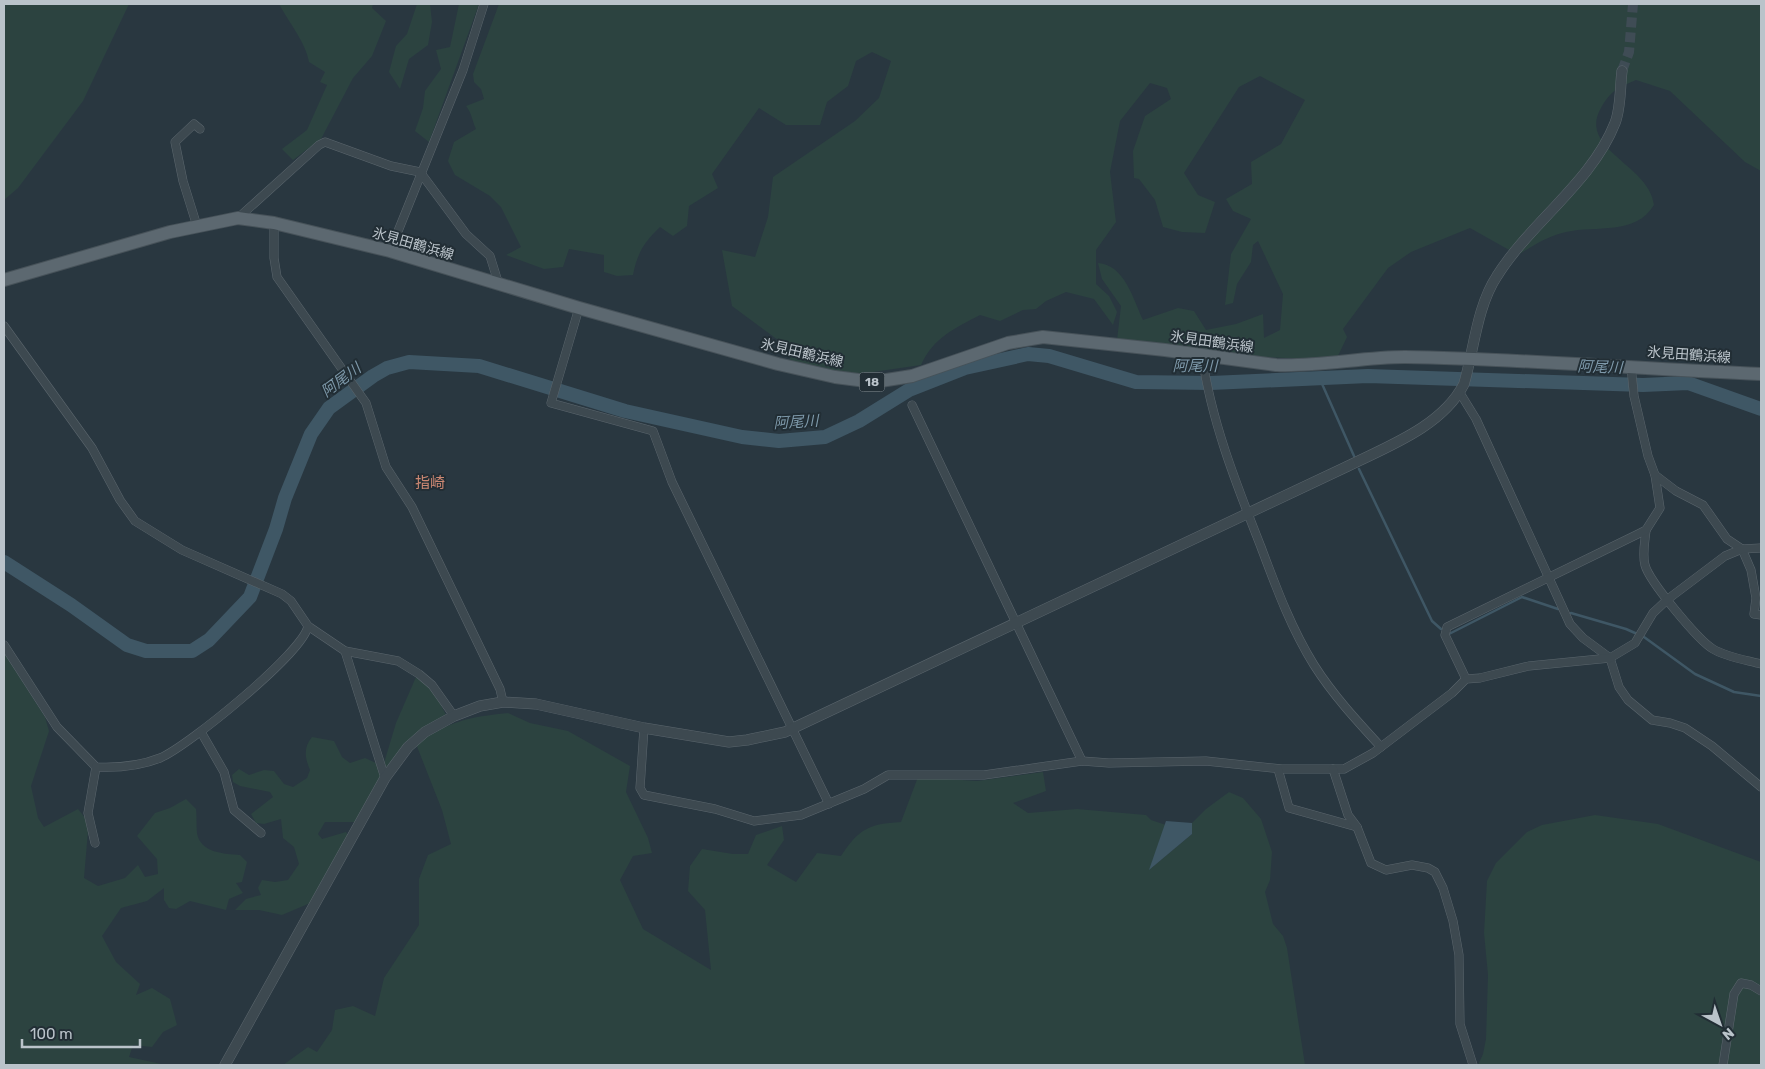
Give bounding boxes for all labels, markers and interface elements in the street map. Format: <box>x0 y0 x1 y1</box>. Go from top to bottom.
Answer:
street label: 氷見田鶴浜線 <box>370 224 456 264</box>
street label: 氷見田鶴浜線 <box>1169 328 1255 356</box>
street label: 氷見田鶴浜線 <box>759 335 845 371</box>
street label: 氷見田鶴浜線 <box>1647 344 1731 366</box>
water label: 阿尾川 <box>1172 357 1219 375</box>
water label: 阿尾川 <box>1577 357 1625 377</box>
water label: 阿尾川 <box>318 358 366 401</box>
road number: 18 <box>860 372 884 392</box>
water label: 阿尾川 <box>773 412 821 432</box>
district label: 指崎 <box>415 474 445 492</box>
north arrow <box>1695 999 1745 1049</box>
scale bar <box>22 1016 140 1048</box>
text: N <box>1719 1024 1737 1043</box>
text: 100 m <box>30 1025 72 1043</box>

